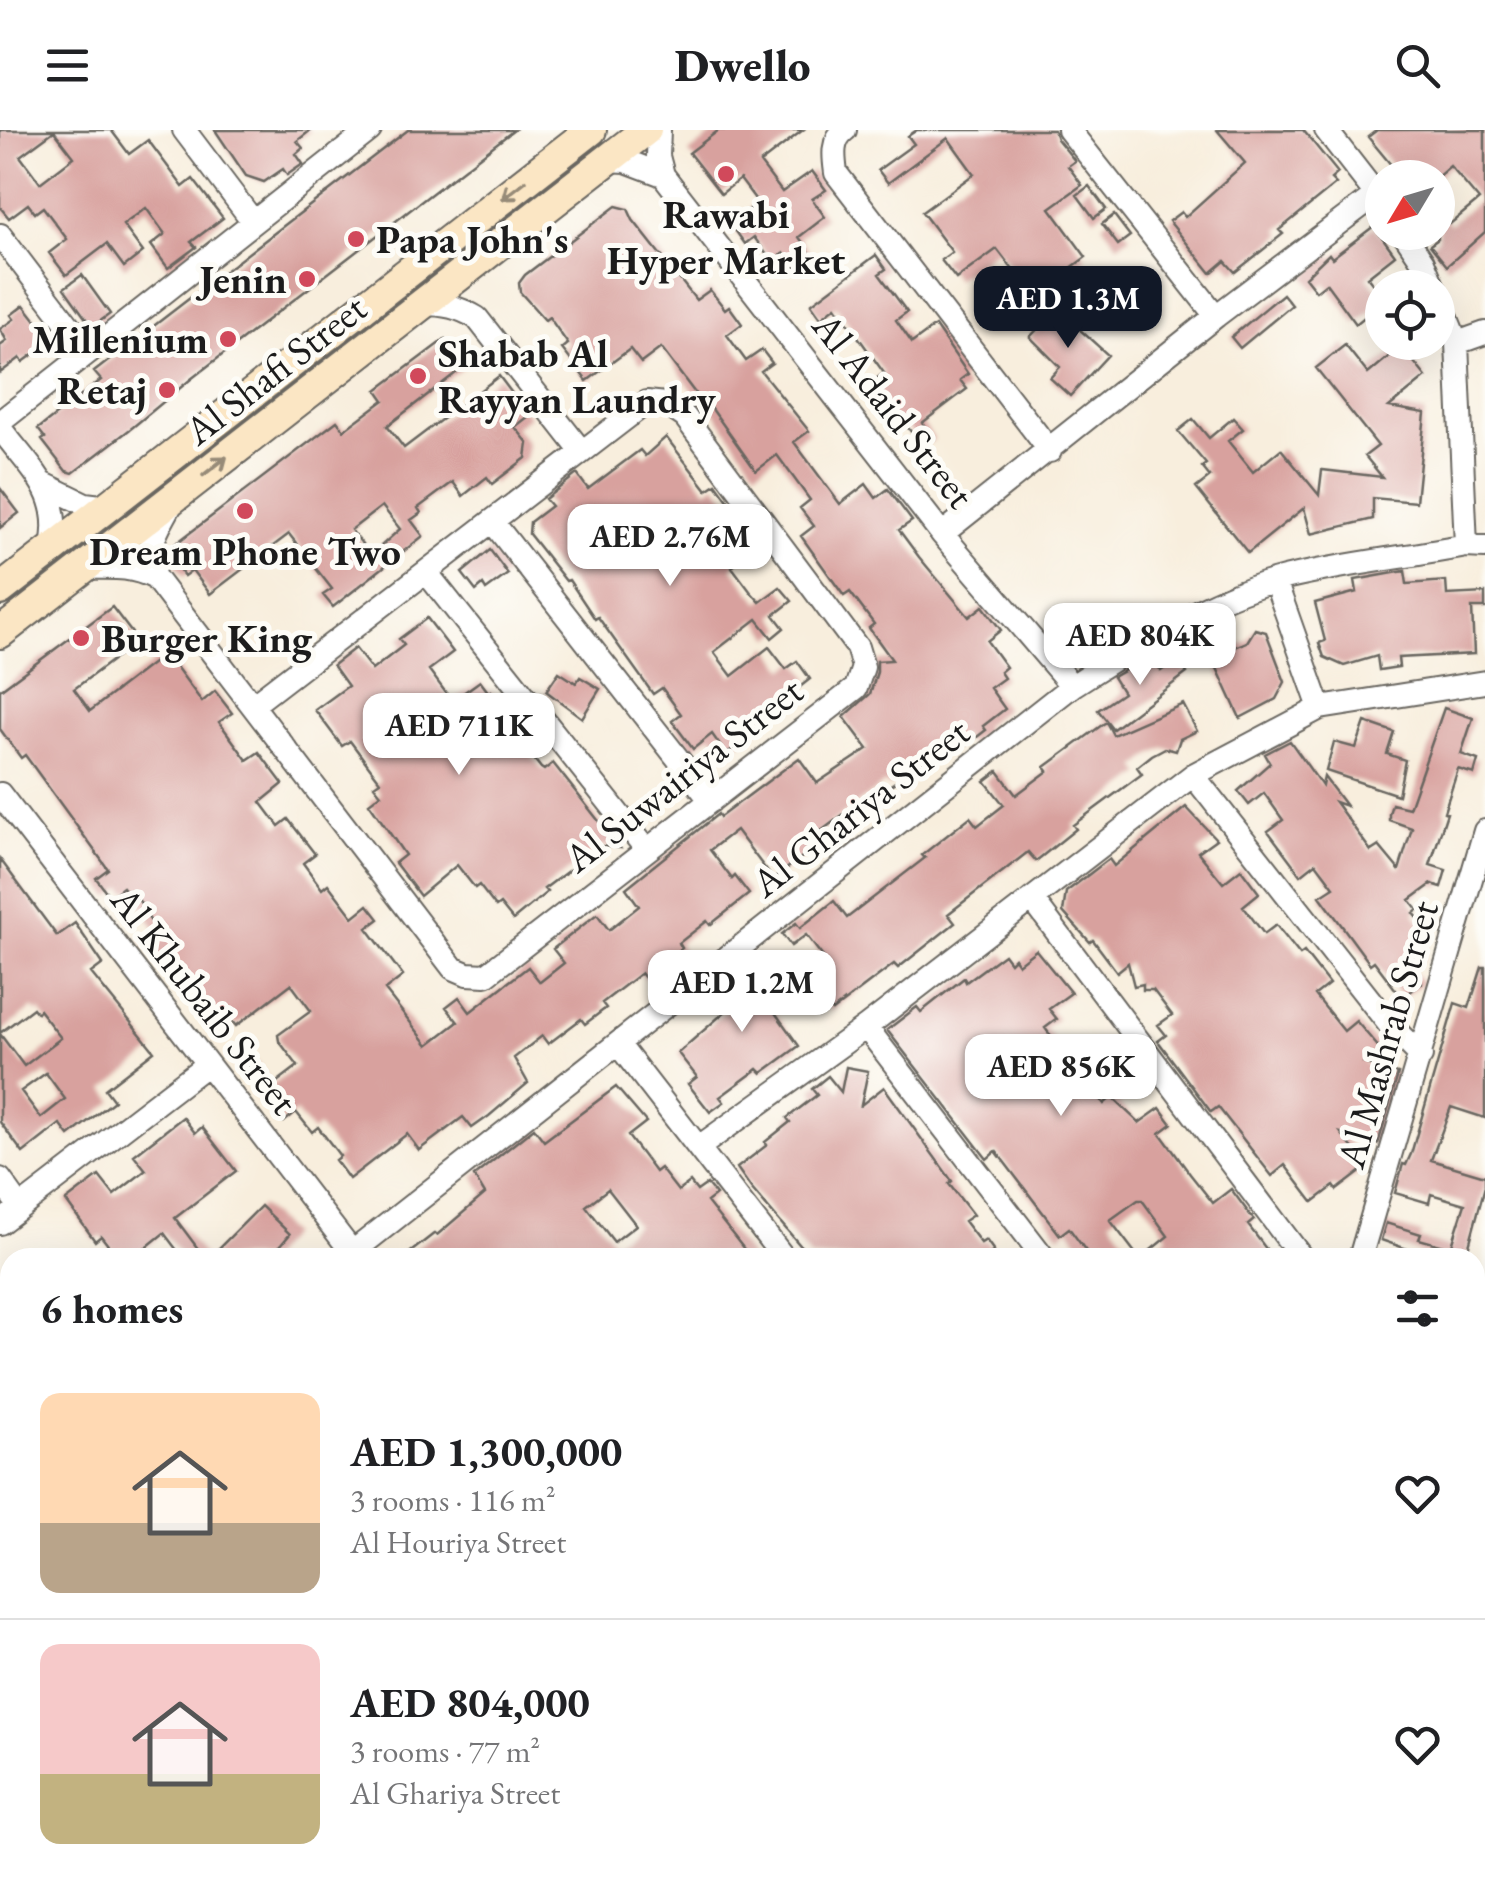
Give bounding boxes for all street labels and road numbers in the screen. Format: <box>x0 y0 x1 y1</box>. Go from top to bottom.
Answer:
street label: Al Shafi Street <box>173 281 377 457</box>
street label: Al Adaid Street <box>801 301 987 519</box>
street label: Al Suwairiya Street <box>552 664 813 884</box>
street label: Al Ghariya Street <box>740 705 980 909</box>
street label: Al Khubaib Street <box>99 874 311 1125</box>
street label: Al Mashrab Street <box>1324 894 1450 1175</box>

